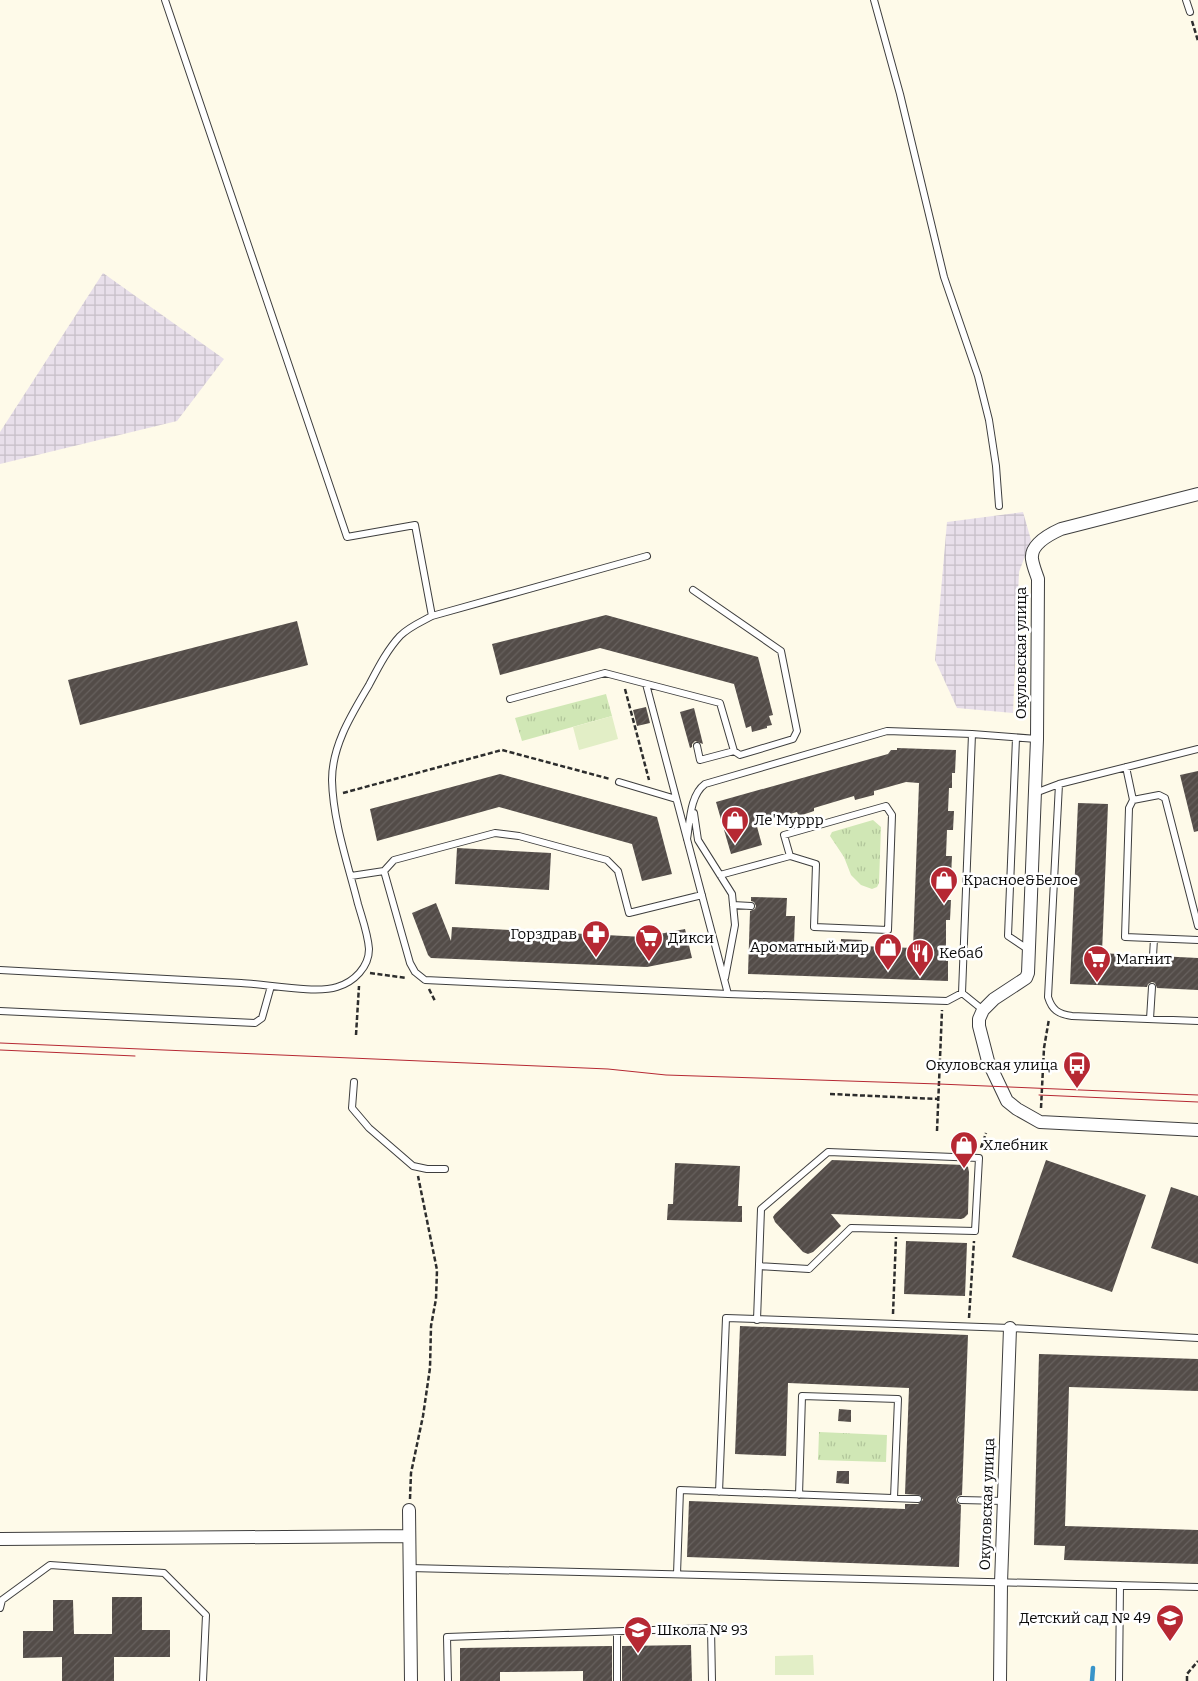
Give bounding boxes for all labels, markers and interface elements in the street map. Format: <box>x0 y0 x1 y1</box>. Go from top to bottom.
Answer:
street label: Окуловская улица <box>1012 587 1030 719</box>
shop icon: Ле'Муррр <box>720 805 750 844</box>
place label: Ле'Муррр <box>754 811 824 829</box>
shop icon: Красное&Белое <box>929 865 959 904</box>
place label: Красное&Белое <box>963 871 1078 889</box>
pharmacy icon: Горздрав <box>581 919 611 958</box>
supermarket icon: Дикси <box>634 923 664 962</box>
place label: Горздрав <box>510 925 577 943</box>
place label: Дикси <box>668 929 714 947</box>
shop icon: Ароматный мир <box>873 932 903 971</box>
place label: Ароматный мир <box>750 938 869 956</box>
restaurant icon: Кебаб <box>905 938 935 977</box>
place label: Кебаб <box>939 944 983 962</box>
supermarket icon: Магнит <box>1082 944 1112 983</box>
place label: Магнит <box>1116 950 1172 968</box>
bus stop icon: Окуловская улица <box>1062 1050 1092 1089</box>
place label: Окуловская улица <box>925 1056 1058 1074</box>
shop icon: Хлебник <box>949 1130 979 1169</box>
place label: Хлебник <box>983 1136 1048 1154</box>
street label: Окуловская улица <box>976 1437 998 1571</box>
school or university icon: Детский сад № 49 <box>1155 1603 1185 1642</box>
place label: Детский сад № 49 <box>1019 1609 1151 1627</box>
school or university icon: Школа № 93 <box>623 1615 653 1654</box>
place label: Школа № 93 <box>657 1621 748 1639</box>

